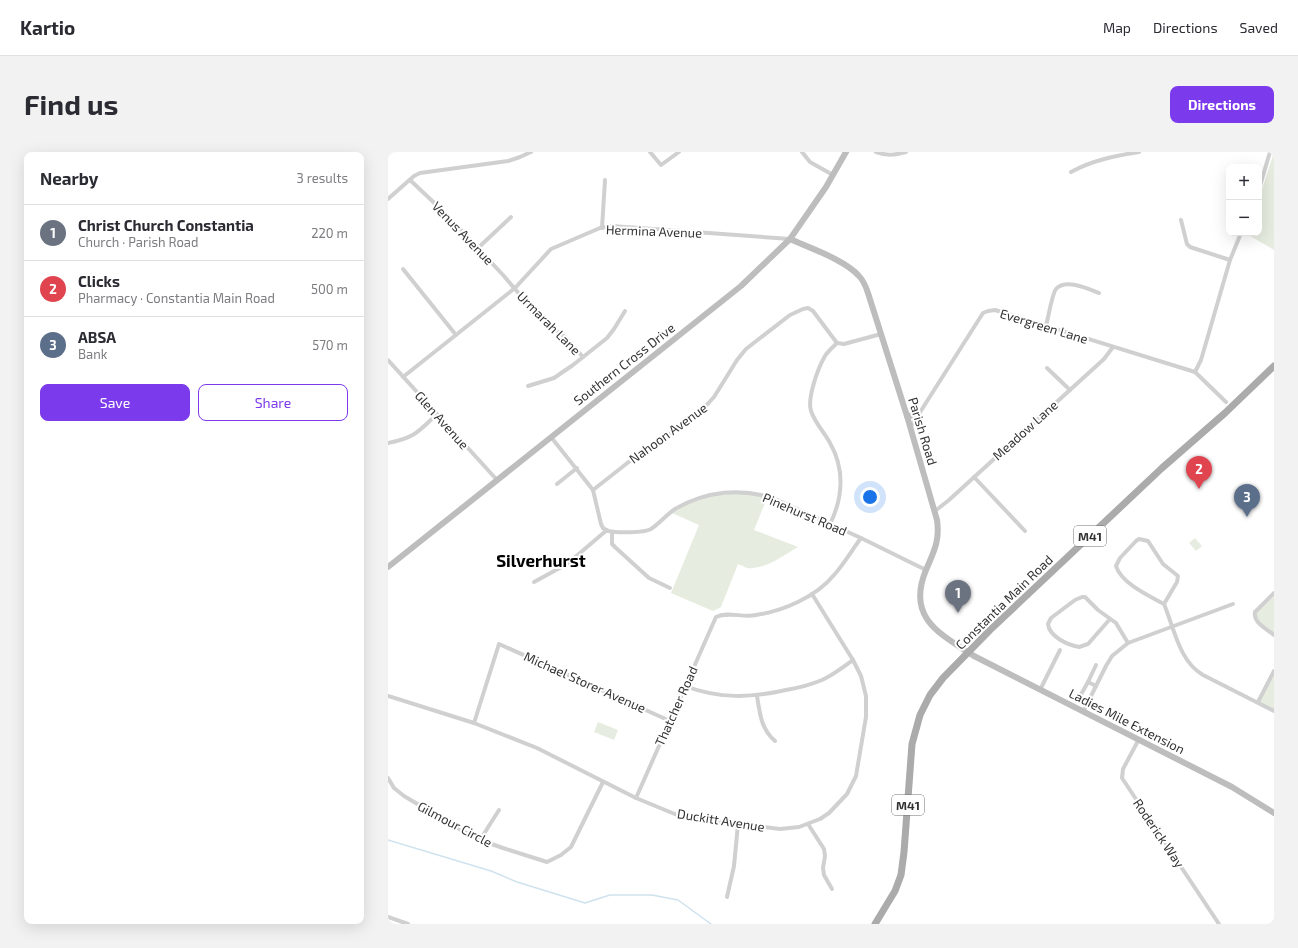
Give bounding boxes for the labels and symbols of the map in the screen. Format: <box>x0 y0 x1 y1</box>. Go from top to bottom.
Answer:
street label: Venus Avenue <box>429 198 497 268</box>
street label: Hermina Avenue <box>606 221 702 241</box>
street label: Urmarah Lane <box>514 288 584 358</box>
street label: Evergreen Lane <box>998 305 1090 347</box>
street label: Southern Cross Drive <box>570 319 678 408</box>
street label: Glen Avenue <box>412 388 472 452</box>
street label: Parish Road <box>905 395 941 467</box>
street label: Meadow Lane <box>989 397 1061 463</box>
street label: Nahoon Avenue <box>626 399 710 467</box>
pin: 2 <box>1186 456 1212 489</box>
pin: 3 <box>1234 484 1260 517</box>
your location <box>860 487 880 507</box>
street label: Pinehurst Road <box>760 489 850 539</box>
road number: M41 <box>1074 526 1106 546</box>
district label: Silverhurst <box>496 550 586 570</box>
street label: Constantia Main Road <box>952 551 1056 653</box>
pin: 1 <box>945 580 971 613</box>
street label: Michael Storer Avenue <box>522 648 648 716</box>
street label: Thatcher Road <box>651 664 701 748</box>
street label: Ladies Mile Extension <box>1066 685 1188 757</box>
road number: M41 <box>892 795 924 815</box>
street label: Roderick Way <box>1130 795 1188 871</box>
street label: Gilmour Circle <box>415 798 495 850</box>
street label: Duckitt Avenue <box>676 805 766 835</box>

